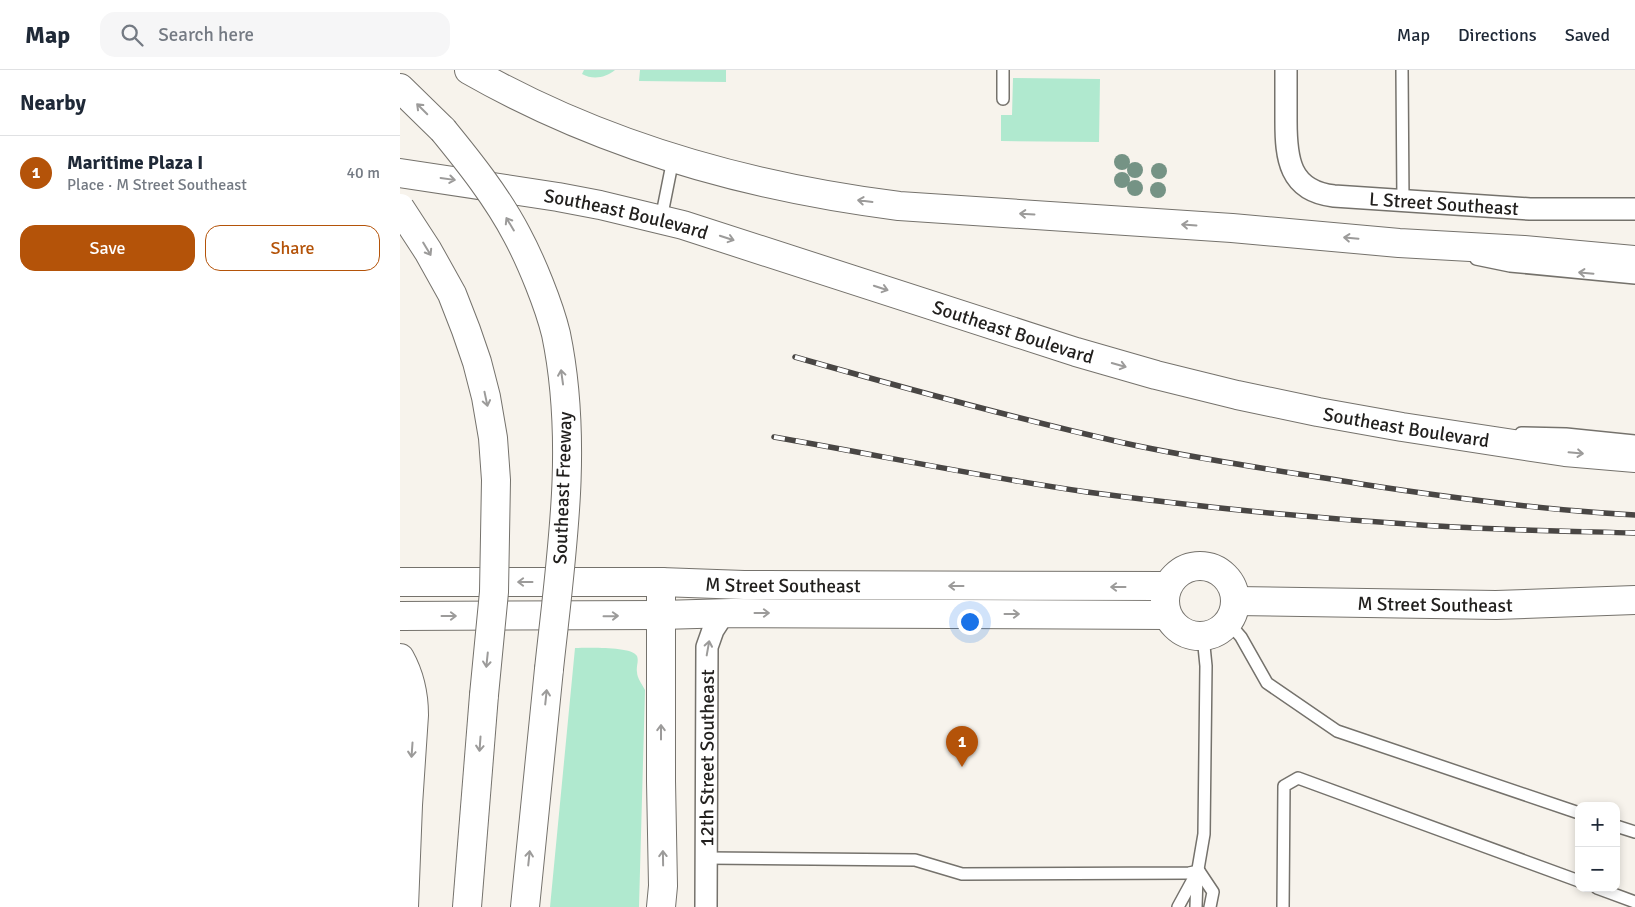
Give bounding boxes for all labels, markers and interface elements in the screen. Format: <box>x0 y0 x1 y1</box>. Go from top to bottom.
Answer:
search box <box>100 12 450 57</box>
text: Map <box>25 20 70 50</box>
icon: search <box>118 21 146 49</box>
text: Search here <box>158 23 254 47</box>
text: Map <box>1397 24 1430 46</box>
text: Directions <box>1458 24 1537 46</box>
text: Saved <box>1565 24 1610 46</box>
text: Nearby <box>20 90 86 116</box>
one-way arrow <box>416 102 428 115</box>
text: Maritime Plaza I <box>67 151 203 175</box>
text: 1 <box>32 163 40 183</box>
text: 40 m <box>346 163 380 183</box>
text: Place · M Street Southeast <box>67 175 247 195</box>
one-way arrow <box>440 175 456 185</box>
street label: Southeast Boulevard <box>542 184 711 245</box>
street label: L Street Southeast <box>1368 187 1520 221</box>
one-way arrow <box>857 196 873 206</box>
one-way arrow <box>1019 210 1035 219</box>
one-way arrow <box>505 217 515 231</box>
one-way arrow <box>1181 221 1197 230</box>
button: Save <box>20 225 195 271</box>
button: Share <box>205 225 380 271</box>
one-way arrow <box>718 234 734 243</box>
one-way arrow <box>1343 234 1359 243</box>
one-way arrow <box>422 241 432 256</box>
one-way arrow <box>1579 268 1595 278</box>
one-way arrow <box>873 284 889 294</box>
street label: Southeast Boulevard <box>929 295 1096 369</box>
one-way arrow <box>1111 360 1127 370</box>
one-way arrow <box>557 369 567 385</box>
one-way arrow <box>482 391 492 407</box>
street label: Southeast Boulevard <box>1321 402 1491 453</box>
street label: Southeast Freeway <box>548 411 578 565</box>
one-way arrow <box>1568 448 1584 458</box>
street label: M Street Southeast <box>705 573 861 598</box>
one-way arrow <box>517 577 533 587</box>
one-way arrow <box>948 581 964 591</box>
one-way arrow <box>1111 582 1127 592</box>
street label: M Street Southeast <box>1357 592 1513 618</box>
one-way arrow <box>754 608 770 618</box>
your location <box>957 609 983 635</box>
one-way arrow <box>1004 609 1020 619</box>
one-way arrow <box>440 611 456 621</box>
one-way arrow <box>603 611 619 620</box>
one-way arrow <box>704 640 714 656</box>
one-way arrow <box>483 651 492 667</box>
street label: 12th Street Southeast <box>695 669 720 847</box>
one-way arrow <box>541 689 551 705</box>
one-way arrow <box>656 724 666 740</box>
pin: 1 <box>946 726 978 767</box>
one-way arrow <box>475 736 485 752</box>
one-way arrow <box>407 742 417 758</box>
map controls <box>1575 802 1620 892</box>
button: + <box>1575 802 1620 847</box>
button: − <box>1575 847 1620 892</box>
one-way arrow <box>525 851 534 867</box>
one-way arrow <box>658 851 667 867</box>

